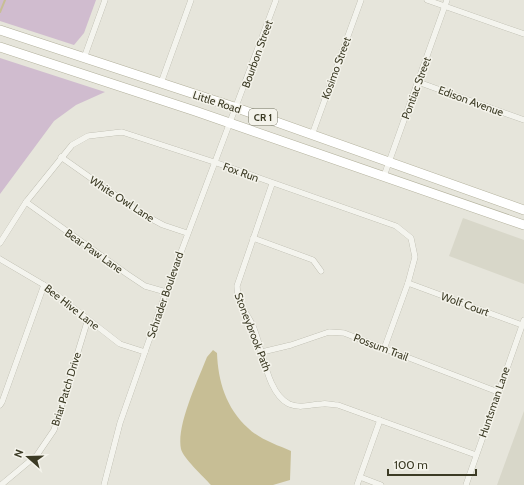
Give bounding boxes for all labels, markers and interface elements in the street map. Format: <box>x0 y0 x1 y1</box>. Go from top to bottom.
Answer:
street label: Bourbon Street <box>238 18 276 90</box>
street label: Kosimo Street <box>318 35 354 101</box>
street label: Pontiac Street <box>398 55 434 121</box>
street label: Edison Avenue <box>436 83 506 119</box>
street label: Little Road <box>191 88 243 116</box>
road number: CR 1 <box>249 109 277 125</box>
street label: Fox Run <box>221 159 261 185</box>
street label: White Owl Lane <box>87 173 157 225</box>
street label: Bear Paw Lane <box>62 226 126 276</box>
street label: Schrader Boulevard <box>144 250 186 340</box>
street label: Bee Hive Lane <box>42 281 103 333</box>
street label: Wolf Court <box>439 289 491 319</box>
street label: Stoneybrook Path <box>232 291 274 373</box>
street label: Possum Trail <box>352 330 411 364</box>
street label: Briar Patch Drive <box>48 350 84 428</box>
street label: Huntsman Lane <box>475 364 513 439</box>
north arrow <box>8 437 48 477</box>
text: N <box>11 448 27 460</box>
scale bar <box>388 451 476 477</box>
text: 100 m <box>394 457 428 472</box>

